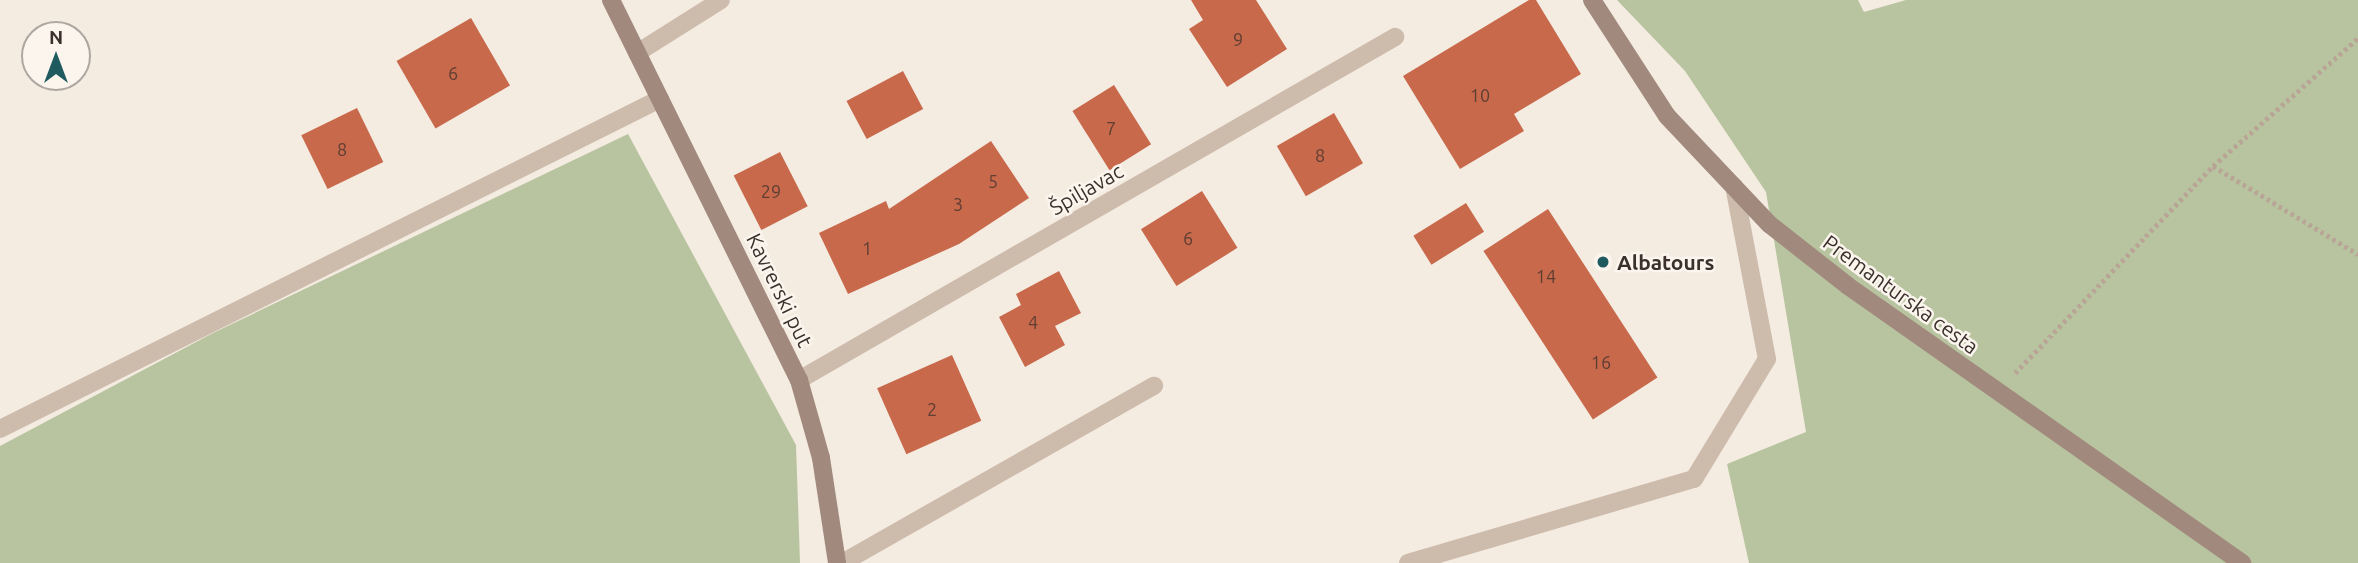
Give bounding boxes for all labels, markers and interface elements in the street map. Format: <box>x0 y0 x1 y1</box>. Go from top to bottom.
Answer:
north arrow <box>21 21 91 91</box>
text: N <box>49 26 63 48</box>
house number: 9 <box>1233 28 1243 50</box>
house number: 6 <box>448 62 458 84</box>
house number: 10 <box>1470 84 1490 106</box>
house number: 7 <box>1106 117 1116 139</box>
house number: 8 <box>337 138 347 160</box>
house number: 8 <box>1315 144 1325 166</box>
street label: Špiljavac <box>1045 158 1127 220</box>
house number: 5 <box>988 170 998 192</box>
house number: 29 <box>761 180 781 202</box>
house number: 3 <box>953 193 963 215</box>
house number: 6 <box>1183 227 1193 249</box>
street label: Kavrerski put <box>742 229 818 351</box>
street label: Premanturska cesta <box>1818 229 1984 359</box>
house number: 1 <box>862 237 872 259</box>
place label: Albatours <box>1617 249 1714 275</box>
marker: Albatours <box>1595 254 1611 270</box>
house number: 14 <box>1536 265 1556 287</box>
house number: 4 <box>1028 311 1038 333</box>
house number: 16 <box>1591 351 1611 373</box>
house number: 2 <box>927 398 937 420</box>

